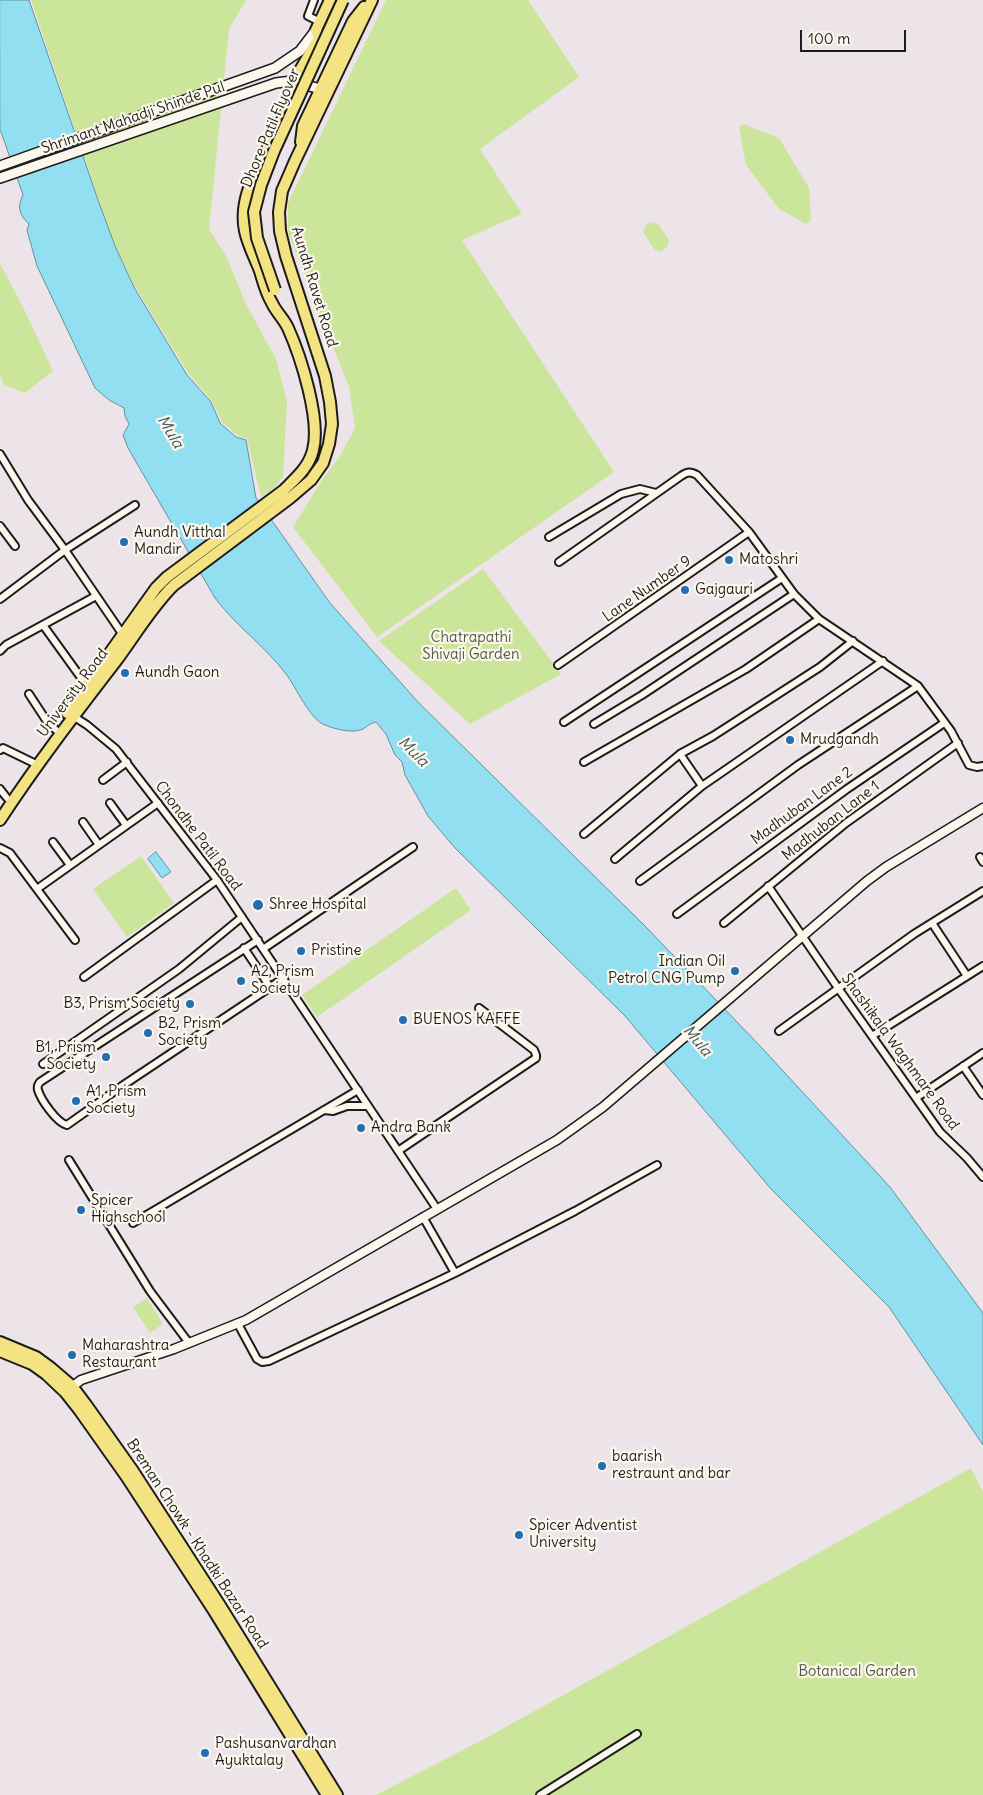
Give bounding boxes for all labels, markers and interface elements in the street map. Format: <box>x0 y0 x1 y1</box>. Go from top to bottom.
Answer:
scale bar <box>803 20 909 52</box>
text: 100 m <box>808 29 850 48</box>
street label: Dhore Patil Flyover <box>238 66 304 190</box>
street label: Shrimant Mahadji Shinde Pul <box>39 78 227 158</box>
street label: Aundh Ravet Road <box>287 224 341 350</box>
water label: Mula <box>153 412 187 452</box>
place label: Aundh Vitthal Mandir <box>134 524 226 559</box>
marker: Aundh Vitthal Mandir <box>118 536 130 548</box>
place label: Matoshri <box>739 551 798 569</box>
street label: Lane Number 9 <box>599 552 695 626</box>
marker: Matoshri <box>723 554 735 566</box>
place label: Gajgauri <box>695 581 753 599</box>
marker: Gajgauri <box>679 584 691 596</box>
park label: Chatrapathi Shivaji Garden <box>422 629 520 664</box>
street label: University Road <box>34 645 112 741</box>
place label: Aundh Gaon <box>135 664 220 682</box>
marker: Aundh Gaon <box>119 667 131 679</box>
place label: Mrudgandh <box>800 731 879 749</box>
water label: Mula <box>394 733 432 771</box>
marker: Mrudgandh <box>784 734 796 746</box>
street label: Madhuban Lane 2 <box>748 763 856 849</box>
street label: Madhuban Lane 1 <box>779 777 883 865</box>
street label: Chondhe Patil Road <box>151 778 245 894</box>
place label: Shree Hospital <box>269 896 366 914</box>
marker: Shree Hospital <box>251 898 265 912</box>
place label: Pristine <box>311 942 362 960</box>
marker: Pristine <box>295 945 307 957</box>
place label: Indian Oil Petrol CNG Pump <box>608 953 725 988</box>
place label: A2, Prism Society <box>251 963 314 998</box>
marker: Indian Oil Petrol CNG Pump <box>729 965 741 977</box>
street label: Shashikala Waghmare Road <box>837 970 963 1134</box>
marker: A2, Prism Society <box>235 975 247 987</box>
place label: B3, Prism Society <box>63 995 180 1013</box>
marker: B3, Prism Society <box>184 998 196 1010</box>
place label: BUENOS KAFFE <box>413 1011 520 1029</box>
marker: BUENOS KAFFE <box>397 1014 409 1026</box>
place label: B2, Prism Society <box>158 1015 221 1050</box>
water label: Mula <box>678 1021 716 1061</box>
marker: B2, Prism Society <box>142 1027 154 1039</box>
place label: B1, Prism Society <box>35 1039 96 1074</box>
marker: B1, Prism Society <box>100 1051 112 1063</box>
place label: A1, Prism Society <box>86 1083 147 1118</box>
marker: A1, Prism Society <box>70 1095 82 1107</box>
place label: Andra Bank <box>371 1119 451 1137</box>
marker: Andra Bank <box>355 1122 367 1134</box>
place label: Spicer Highschool <box>91 1192 165 1227</box>
marker: Spicer Highschool <box>75 1204 87 1216</box>
place label: Maharashtra Restaurant <box>82 1337 169 1372</box>
marker: Maharashtra Restaurant <box>66 1349 78 1361</box>
street label: Breman Chowk - Khadki Bazar Road <box>122 1436 272 1652</box>
place label: baarish restraunt and bar <box>612 1448 731 1483</box>
marker: baarish restraunt and bar <box>596 1460 608 1472</box>
place label: Spicer Adventist University <box>529 1517 637 1552</box>
marker: Spicer Adventist University <box>513 1529 525 1541</box>
park label: Botanical Garden <box>798 1663 916 1681</box>
place label: Pashusanvardhan Ayuktalay <box>215 1735 337 1770</box>
marker: Pashusanvardhan Ayuktalay <box>199 1747 211 1759</box>

